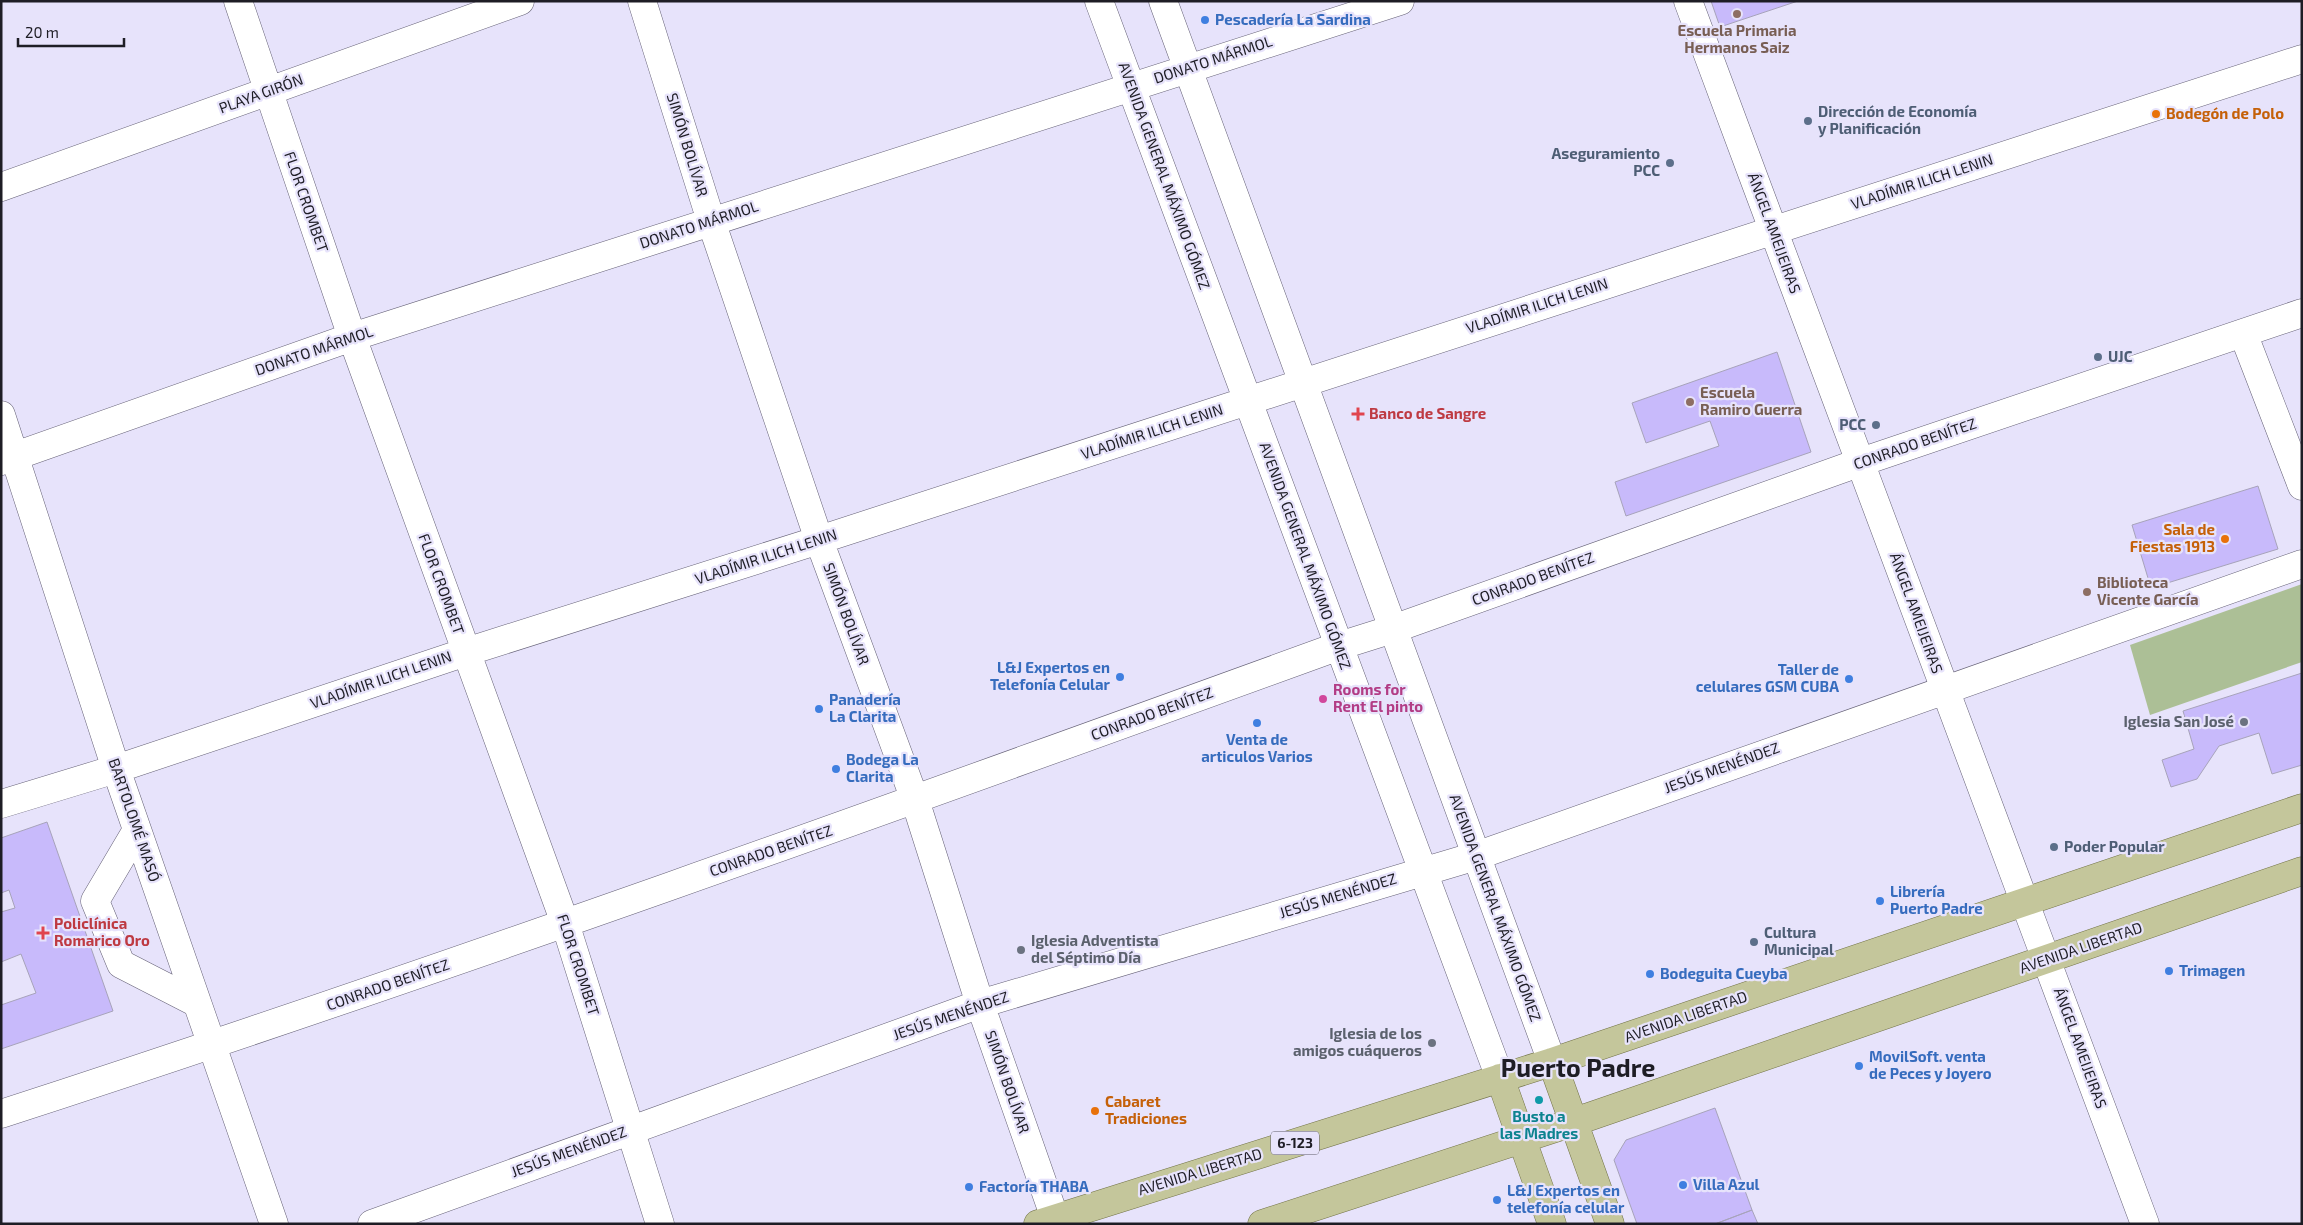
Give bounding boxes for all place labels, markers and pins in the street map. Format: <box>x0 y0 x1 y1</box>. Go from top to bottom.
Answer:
marker: Escuela Primaria Hermanos Saiz <box>1731 8 1743 20</box>
place label: Pescadería La Sardina <box>1215 10 1371 28</box>
marker: Pescadería La Sardina <box>1199 14 1211 26</box>
place label: Escuela Primaria Hermanos Saiz <box>1677 21 1797 56</box>
place label: Dirección de Economía y Planificación <box>1818 102 1977 138</box>
place label: Bodegón de Polo <box>2166 104 2284 122</box>
marker: Bodegón de Polo <box>2150 108 2162 120</box>
marker: Dirección de Economía y Planificación <box>1802 115 1814 127</box>
place label: Aseguramiento PCC <box>1551 144 1660 179</box>
marker: Aseguramiento PCC <box>1664 157 1676 169</box>
place label: UJC <box>2108 347 2133 365</box>
marker: UJC <box>2092 351 2104 363</box>
place label: Escuela Ramiro Guerra <box>1700 383 1802 418</box>
marker: Escuela Ramiro Guerra <box>1684 396 1696 408</box>
place label: Banco de Sangre <box>1369 404 1486 422</box>
marker: Banco de Sangre <box>1351 407 1365 421</box>
place label: PCC <box>1839 415 1866 433</box>
marker: PCC <box>1870 419 1882 431</box>
place label: Sala de Fiestas 1913 <box>2130 520 2215 555</box>
marker: Sala de Fiestas 1913 <box>2219 533 2231 545</box>
place label: Biblioteca Vicente García <box>2097 573 2199 608</box>
marker: Biblioteca Vicente García <box>2081 586 2093 598</box>
place label: L&J Expertos en Telefonía Celular <box>990 658 1111 693</box>
place label: Taller de celulares GSM CUBA <box>1696 660 1839 695</box>
marker: L&J Expertos en Telefonía Celular <box>1114 671 1126 683</box>
marker: Taller de celulares GSM CUBA <box>1843 673 1855 685</box>
place label: Rooms for Rent El pinto <box>1333 680 1423 715</box>
place label: Panadería La Clarita <box>829 690 901 725</box>
marker: Rooms for Rent El pinto <box>1317 693 1329 705</box>
marker: Panadería La Clarita <box>813 703 825 715</box>
place label: Iglesia San José <box>2123 712 2234 730</box>
marker: Iglesia San José <box>2238 716 2250 728</box>
marker: Venta de articulos Varios <box>1251 717 1263 729</box>
place label: Venta de articulos Varios <box>1201 730 1313 765</box>
place label: Bodega La Clarita <box>846 750 919 785</box>
marker: Bodega La Clarita <box>830 763 842 775</box>
place label: Poder Popular <box>2064 837 2165 855</box>
marker: Poder Popular <box>2048 841 2060 853</box>
place label: Librería Puerto Padre <box>1890 882 1983 917</box>
marker: Librería Puerto Padre <box>1874 895 1886 907</box>
place label: Policlínica Romarico Oro <box>54 914 150 949</box>
place label: Cultura Municipal <box>1764 923 1834 958</box>
marker: Policlínica Romarico Oro <box>36 926 50 940</box>
place label: Iglesia Adventista del Séptimo Día <box>1031 931 1159 966</box>
marker: Cultura Municipal <box>1748 936 1760 948</box>
marker: Iglesia Adventista del Séptimo Día <box>1015 944 1027 956</box>
place label: Trimagen <box>2179 961 2245 979</box>
place label: Bodeguita Cueyba <box>1660 964 1788 983</box>
marker: Trimagen <box>2163 965 2175 977</box>
marker: Bodeguita Cueyba <box>1644 968 1656 980</box>
place label: Iglesia de los amigos cuáqueros <box>1293 1024 1422 1059</box>
marker: Iglesia de los amigos cuáqueros <box>1426 1037 1438 1049</box>
place label: MovilSoft. venta de Peces y Joyero <box>1869 1047 1992 1083</box>
marker: MovilSoft. venta de Peces y Joyero <box>1853 1060 1865 1072</box>
place label: Cabaret Tradiciones <box>1105 1092 1187 1127</box>
marker: Busto a las Madres <box>1533 1094 1545 1106</box>
marker: Cabaret Tradiciones <box>1089 1105 1101 1117</box>
place label: Busto a las Madres <box>1500 1107 1578 1142</box>
place label: Villa Azul <box>1693 1175 1760 1193</box>
place label: Factoría THABA <box>979 1177 1089 1195</box>
marker: Villa Azul <box>1677 1179 1689 1191</box>
marker: Factoría THABA <box>963 1181 975 1193</box>
place label: L&J Expertos en telefonía celular <box>1507 1181 1625 1216</box>
marker: L&J Expertos en telefonía celular <box>1491 1194 1503 1206</box>

